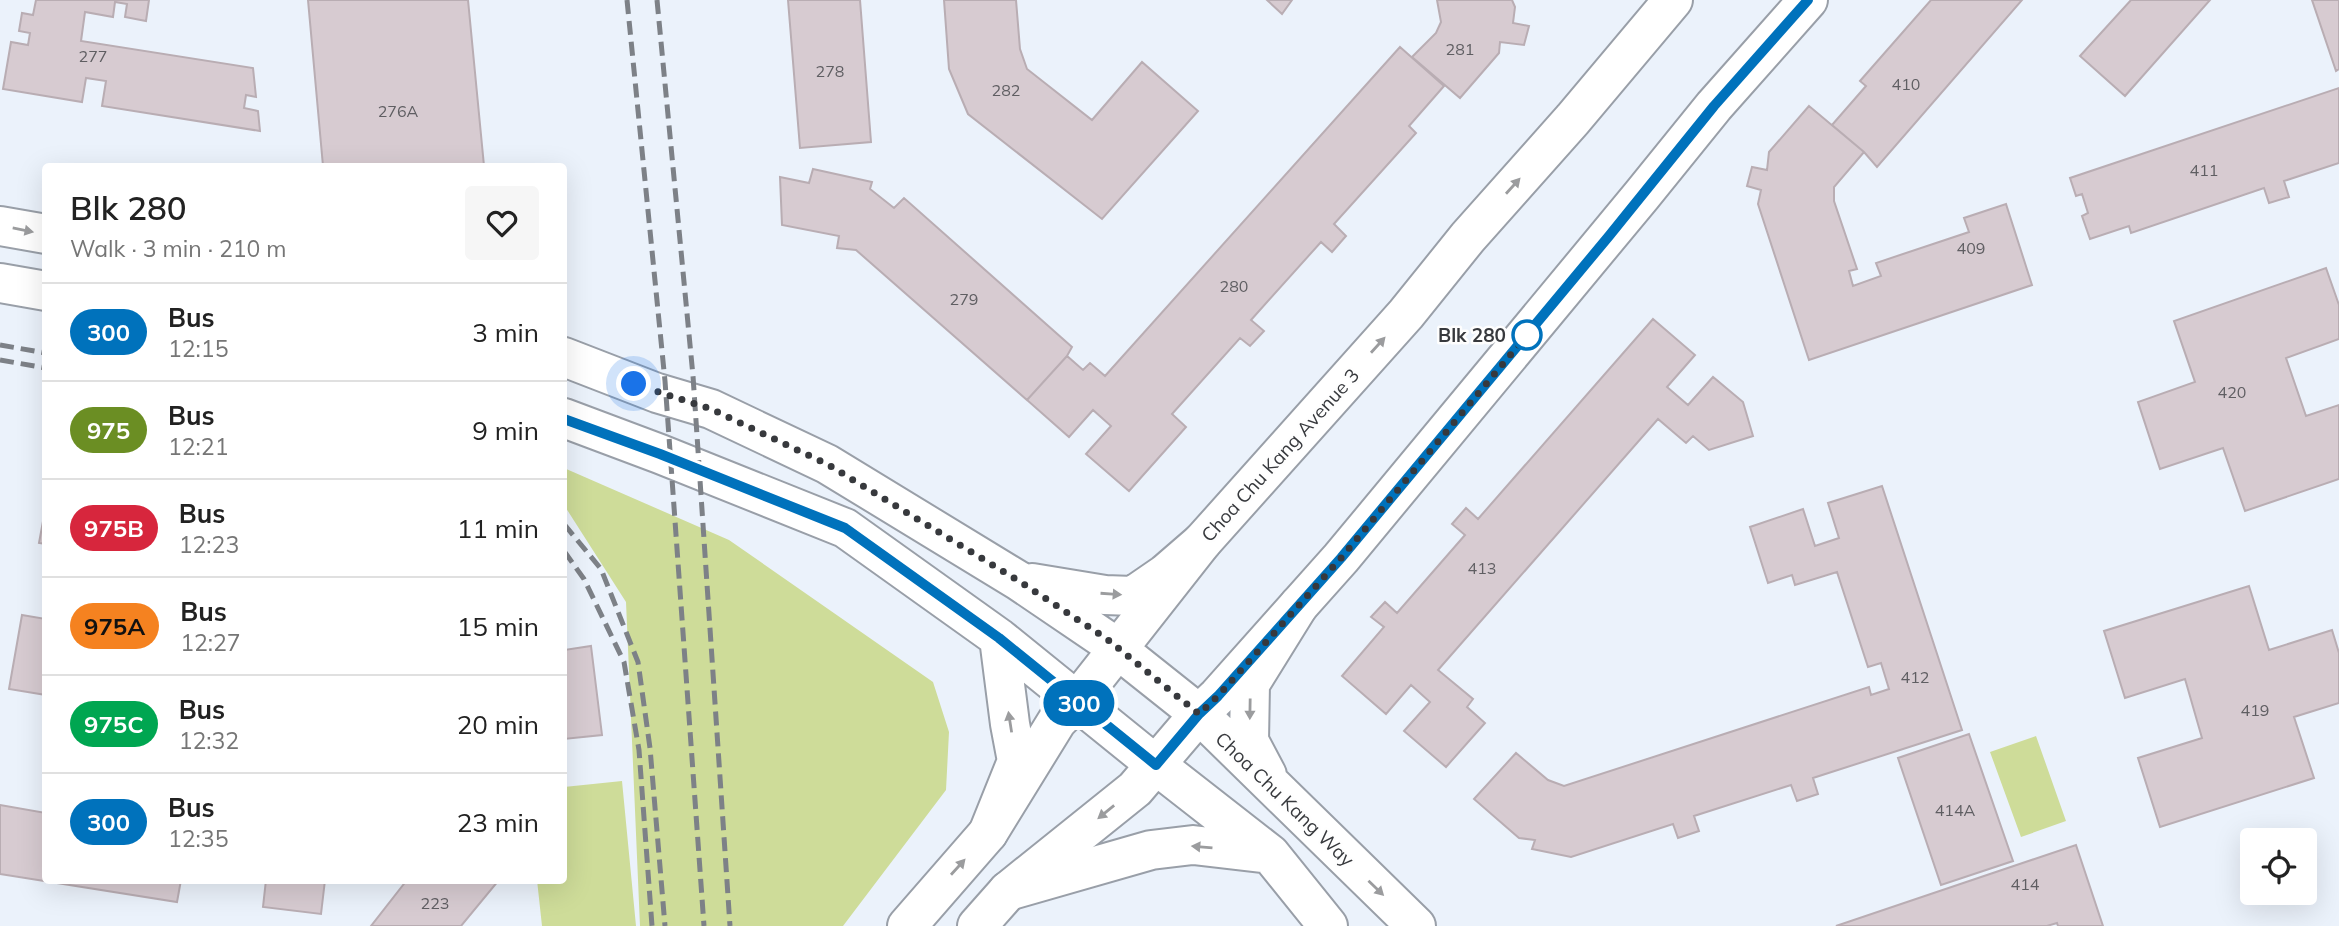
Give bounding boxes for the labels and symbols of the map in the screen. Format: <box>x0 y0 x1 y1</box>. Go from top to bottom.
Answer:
house number: 281 <box>1446 39 1474 59</box>
house number: 277 <box>79 46 107 66</box>
house number: 278 <box>816 61 844 81</box>
house number: 410 <box>1892 74 1920 94</box>
house number: 282 <box>992 80 1020 100</box>
house number: 276A <box>378 101 419 121</box>
house number: 411 <box>2190 160 2218 180</box>
one-way arrow <box>1505 177 1521 195</box>
one-way arrow <box>12 225 34 236</box>
house number: 409 <box>1957 238 1985 258</box>
house number: 280 <box>1220 276 1248 296</box>
house number: 279 <box>950 289 978 309</box>
marker: Blk 280 <box>1512 320 1542 350</box>
place label: Blk 280 <box>1438 323 1506 347</box>
one-way arrow <box>1370 336 1386 354</box>
street label: Choa Chu Kang Avenue 3 <box>1196 363 1364 547</box>
your location <box>616 366 651 401</box>
house number: 420 <box>2218 382 2246 402</box>
house number: 413 <box>1468 558 1496 578</box>
one-way arrow <box>1100 589 1122 600</box>
house number: 412 <box>1901 667 1929 687</box>
line badge: 300 <box>1039 680 1119 726</box>
one-way arrow <box>1244 698 1256 720</box>
house number: 419 <box>2241 700 2269 720</box>
one-way arrow <box>1004 711 1015 733</box>
street label: Choa Chu Kang Way <box>1211 727 1359 871</box>
house number: 414A <box>1935 800 1976 820</box>
one-way arrow <box>1098 804 1116 819</box>
one-way arrow <box>1191 841 1213 852</box>
one-way arrow <box>950 859 966 876</box>
house number: 414 <box>2011 874 2040 894</box>
one-way arrow <box>1368 879 1385 896</box>
house number: 223 <box>421 893 449 913</box>

